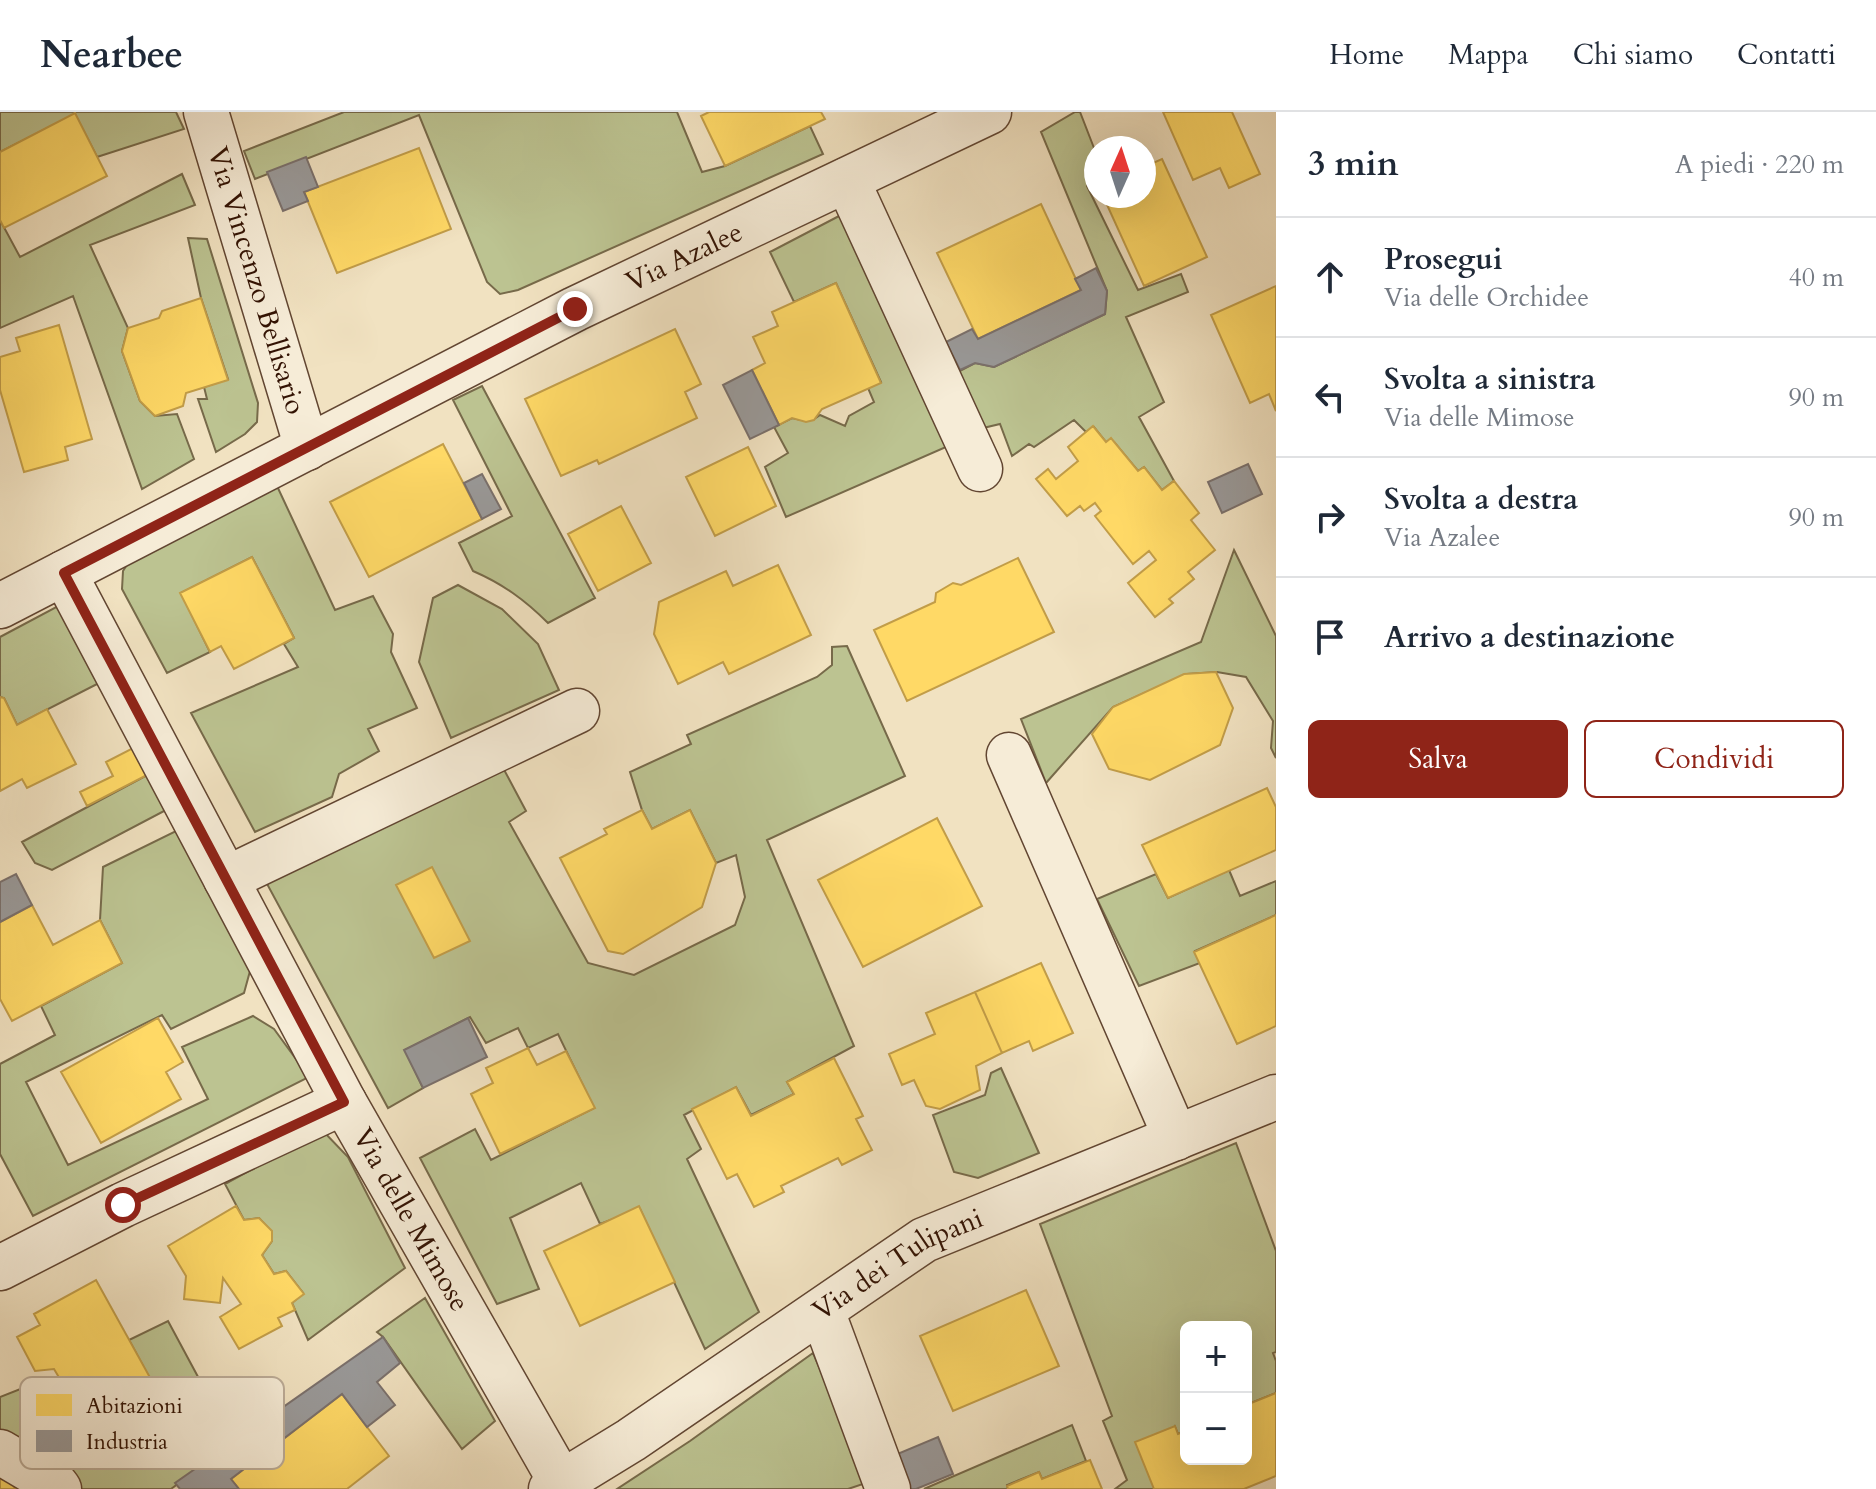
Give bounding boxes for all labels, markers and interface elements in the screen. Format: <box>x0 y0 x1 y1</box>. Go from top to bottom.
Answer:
text: Nearbee <box>40 29 183 81</box>
text: Home <box>1329 36 1404 74</box>
text: Mappa <box>1448 36 1529 74</box>
text: Chi siamo <box>1573 36 1693 74</box>
text: Contatti <box>1737 36 1836 74</box>
north arrow <box>1084 136 1156 208</box>
text: 3 min <box>1308 141 1399 187</box>
street label: Via Vincenzo Bellisario <box>199 142 315 419</box>
text: A piedi · 220 m <box>1675 147 1844 182</box>
street label: Via Azalee <box>619 213 749 301</box>
text: Prosegui <box>1384 239 1503 280</box>
icon: ahead <box>1308 255 1352 299</box>
text: 40 m <box>1788 260 1844 295</box>
text: Via delle Orchidee <box>1384 280 1589 315</box>
route end <box>557 291 593 327</box>
text: Svolta a sinistra <box>1384 359 1596 400</box>
icon: left <box>1308 375 1352 419</box>
text: 90 m <box>1788 380 1844 415</box>
text: Via delle Mimose <box>1384 400 1575 435</box>
text: Svolta a destra <box>1384 479 1578 520</box>
icon: right <box>1308 495 1352 539</box>
text: 90 m <box>1788 500 1844 535</box>
text: Via Azalee <box>1384 520 1500 555</box>
icon: arrive <box>1308 615 1352 659</box>
text: Arrivo a destinazione <box>1384 617 1675 658</box>
button: Salva <box>1308 720 1568 798</box>
button: Condividi <box>1584 720 1844 798</box>
street label: Via delle Mimose <box>344 1121 479 1318</box>
route start <box>105 1187 141 1223</box>
street label: Via dei Tulipani <box>805 1199 989 1330</box>
map controls <box>1180 1321 1252 1465</box>
button: + <box>1180 1321 1252 1393</box>
legend <box>20 1377 284 1469</box>
text: Abitazioni <box>86 1391 183 1421</box>
button: − <box>1180 1393 1252 1465</box>
text: Industria <box>86 1427 168 1457</box>

